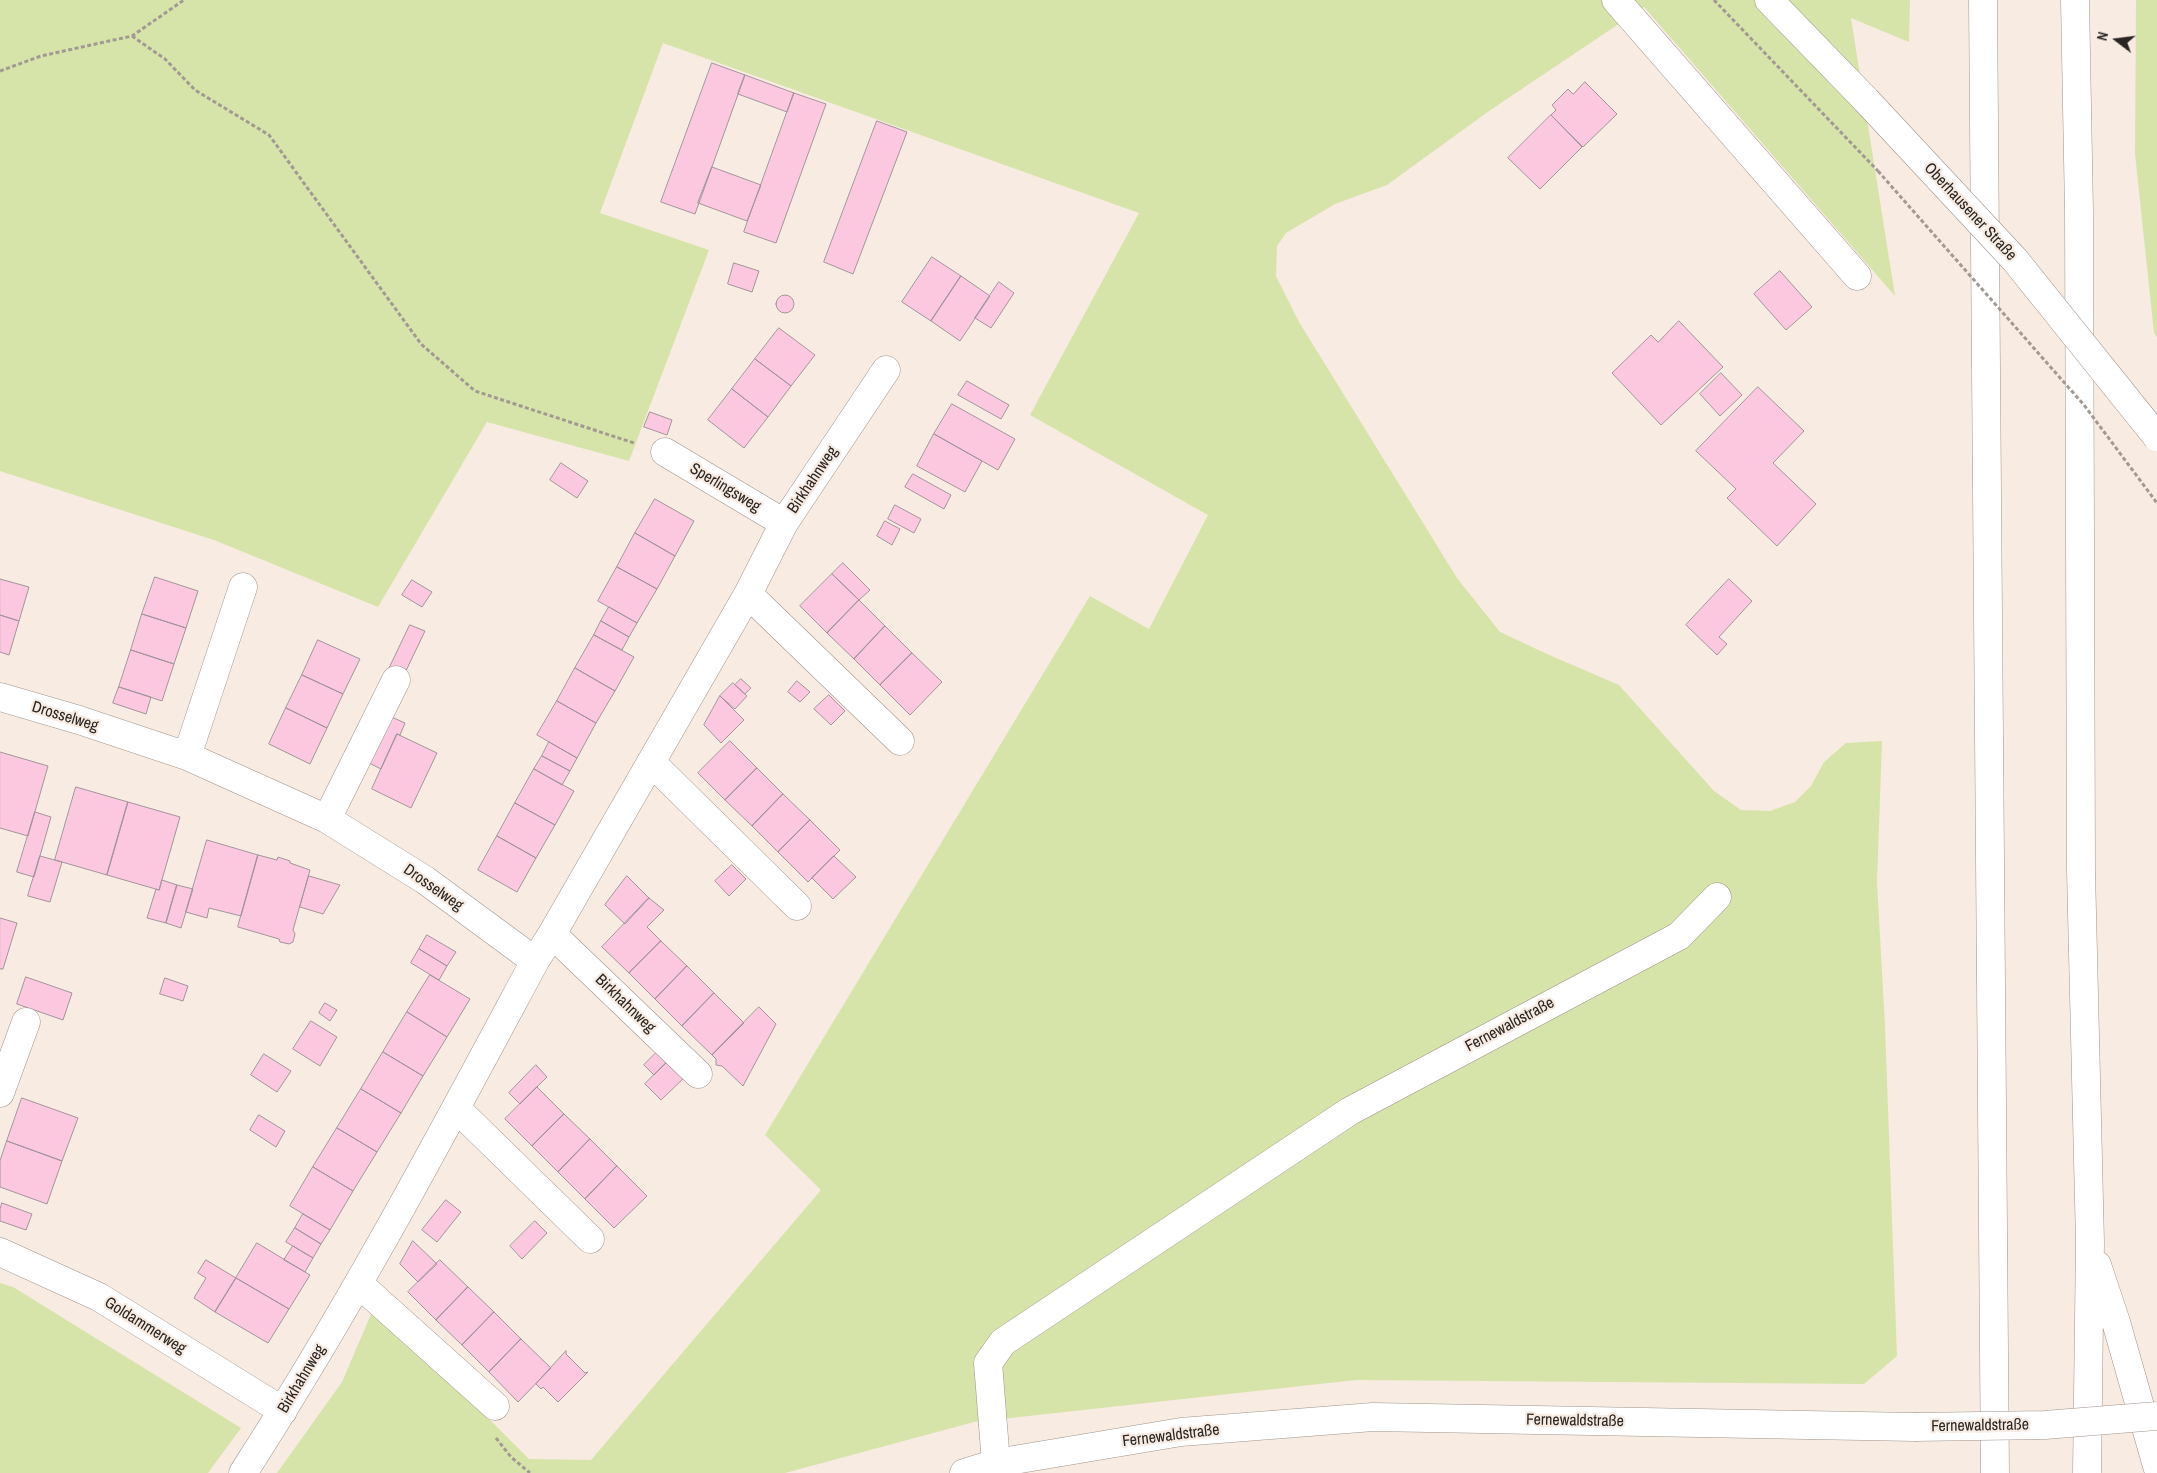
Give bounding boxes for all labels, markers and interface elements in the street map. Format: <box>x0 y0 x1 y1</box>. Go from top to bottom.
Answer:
north arrow <box>2092 15 2142 65</box>
text: N <box>2093 30 2112 42</box>
street label: Oberhausener Straße <box>1920 159 2020 265</box>
street label: Birkhahnweg <box>784 443 842 517</box>
street label: Sperlingsweg <box>686 459 764 517</box>
street label: Drosselweg <box>29 698 101 736</box>
street label: Drosselweg <box>399 860 467 916</box>
street label: Birkhahnweg <box>591 970 659 1038</box>
street label: Fernewaldstraße <box>1462 994 1558 1056</box>
street label: Goldammerweg <box>101 1293 189 1359</box>
street label: Birkhahnweg <box>274 1341 330 1417</box>
street label: Fernewaldstraße <box>1526 1411 1624 1431</box>
street label: Fernewaldstraße <box>1931 1416 2029 1436</box>
street label: Fernewaldstraße <box>1121 1421 1221 1451</box>

